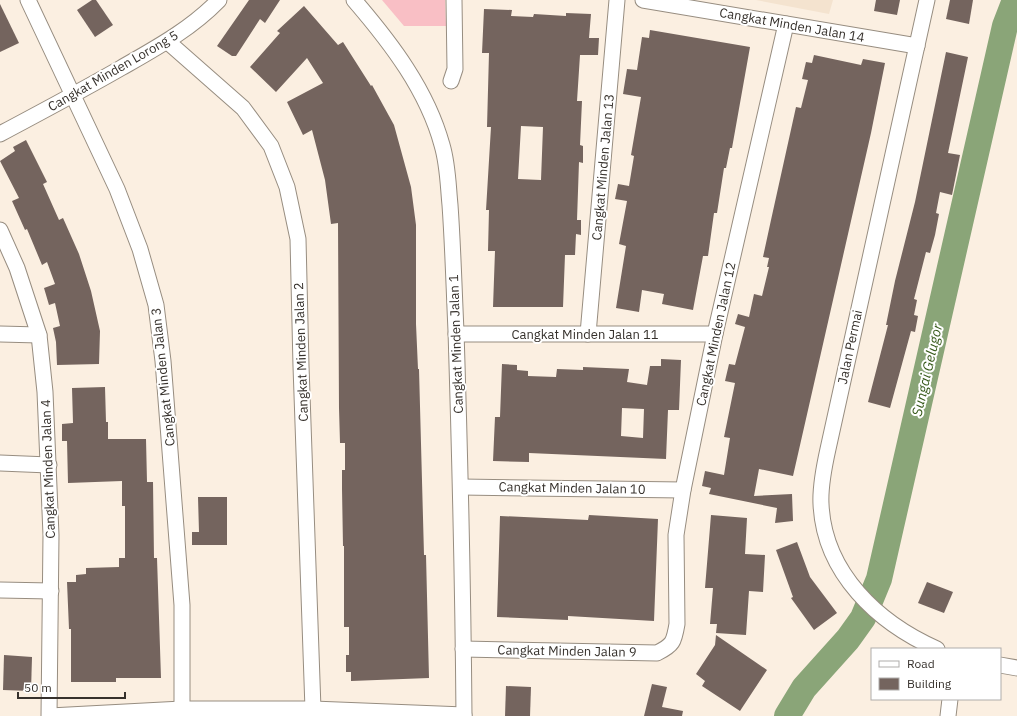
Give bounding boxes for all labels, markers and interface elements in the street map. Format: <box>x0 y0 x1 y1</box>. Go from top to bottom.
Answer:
street label: Cangkat Minden Jalan 14 <box>718 4 866 46</box>
street label: Cangkat Minden Lorong 5 <box>45 27 181 115</box>
street label: Cangkat Minden Jalan 13 <box>588 93 618 241</box>
street label: Cangkat Minden Jalan 12 <box>692 260 740 408</box>
street label: Cangkat Minden Jalan 1 <box>445 274 467 414</box>
street label: Cangkat Minden Jalan 2 <box>290 282 312 422</box>
street label: Cangkat Minden Jalan 3 <box>147 307 179 447</box>
street label: Jalan Permai <box>834 308 866 386</box>
water label: Sungai Gelugor <box>908 321 947 418</box>
street label: Cangkat Minden Jalan 11 <box>511 326 659 343</box>
street label: Cangkat Minden Jalan 4 <box>37 399 59 539</box>
street label: Cangkat Minden Jalan 10 <box>498 478 646 498</box>
street label: Cangkat Minden Jalan 9 <box>497 641 637 661</box>
legend <box>871 648 1001 700</box>
text: Road <box>907 656 935 671</box>
scale bar <box>18 674 125 700</box>
text: Building <box>907 676 952 691</box>
text: 50 m <box>24 680 52 695</box>

